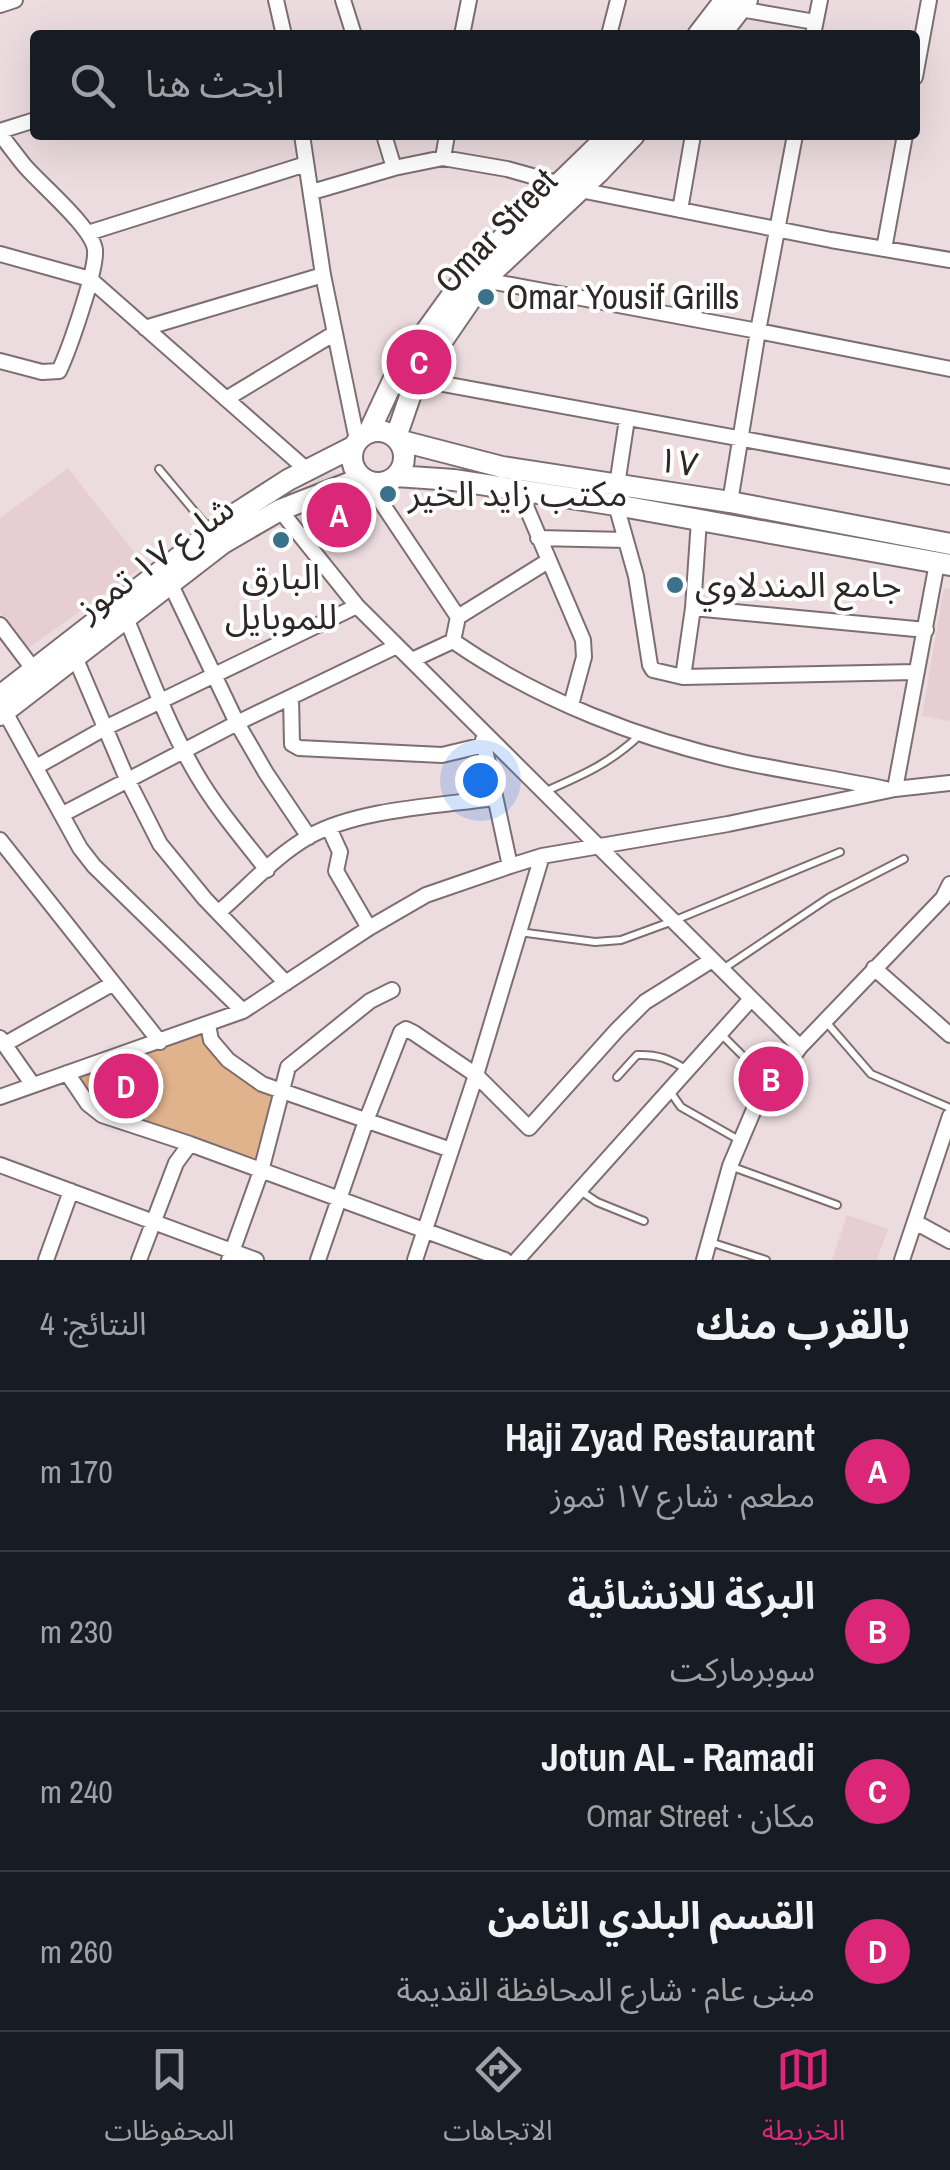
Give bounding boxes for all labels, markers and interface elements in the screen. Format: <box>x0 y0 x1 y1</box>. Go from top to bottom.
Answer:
search box <box>30 30 920 140</box>
icon: search <box>65 58 120 113</box>
text: ابحث هنا <box>145 58 285 109</box>
street label: Omar Street <box>424 158 567 303</box>
place label: Omar Yousif Grills <box>506 273 739 320</box>
marker: Omar Yousif Grills <box>475 286 497 308</box>
pin: C <box>386 324 452 400</box>
street label: ١٧ <box>655 435 702 488</box>
place label: مكتب زايد الخير <box>407 470 627 517</box>
pin: A <box>306 478 372 552</box>
marker: مكتب زايد الخير <box>377 483 399 505</box>
street label: شارع ١٧ تموز <box>66 484 245 634</box>
marker: البارق للموبايل <box>270 529 292 551</box>
place label: البارق للموبايل <box>225 553 337 640</box>
place label: جامع المندلاوي <box>695 561 902 612</box>
marker: جامع المندلاوي <box>664 574 686 596</box>
your location <box>455 755 506 806</box>
pin: B <box>738 1042 804 1116</box>
pin: D <box>94 1048 158 1124</box>
text: بالقرب منك <box>696 1296 910 1352</box>
text: النتائج: 4 <box>40 1302 147 1345</box>
text: Haji Zyad Restaurant <box>505 1412 815 1463</box>
text: 170 m <box>40 1450 113 1493</box>
text: A <box>868 1450 887 1493</box>
text: مطعم · شارع ١٧ تموز <box>550 1474 815 1517</box>
text: البركة للانشائية <box>567 1570 815 1621</box>
text: 230 m <box>40 1610 113 1653</box>
text: B <box>868 1610 887 1653</box>
text: سوبرماركت <box>670 1648 815 1691</box>
text: Jotun AL - Ramadi <box>541 1732 815 1783</box>
text: 240 m <box>40 1770 113 1813</box>
text: C <box>868 1770 887 1813</box>
text: مكان · Omar Street <box>586 1794 815 1837</box>
text: القسم البلدي الثامن <box>488 1890 815 1941</box>
text: 260 m <box>40 1930 113 1973</box>
text: D <box>868 1930 887 1973</box>
text: مبنى عام · شارع المحافظة القديمة <box>397 1968 815 2011</box>
tab: المحفوظات <box>104 2042 234 2161</box>
tab: الاتجاهات <box>443 2042 553 2161</box>
tab: الخريطة <box>762 2042 846 2161</box>

